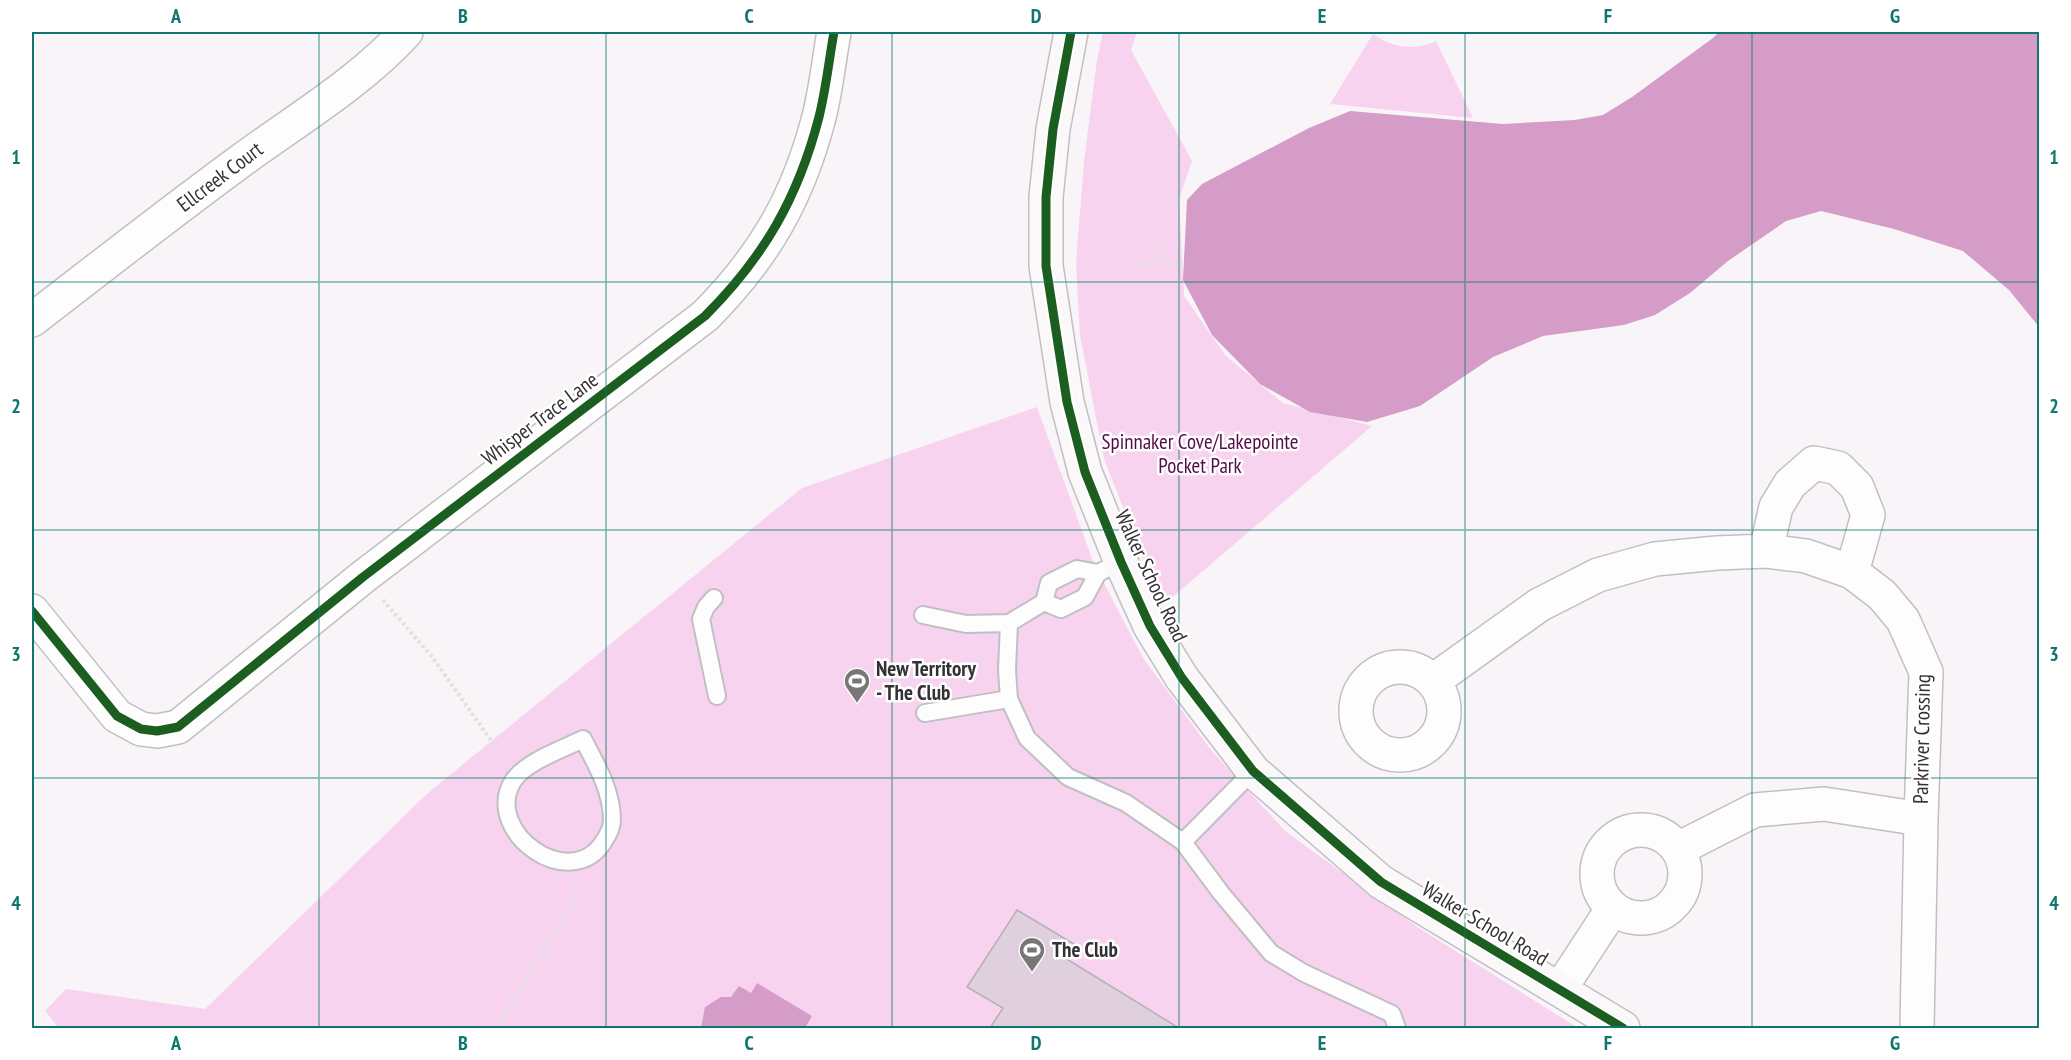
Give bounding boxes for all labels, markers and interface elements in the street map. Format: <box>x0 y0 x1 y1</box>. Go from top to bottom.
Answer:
text: A <box>170 3 182 29</box>
text: B <box>458 3 468 29</box>
text: C <box>744 3 754 29</box>
text: D <box>1031 3 1042 29</box>
text: E <box>1318 3 1326 29</box>
text: F <box>1604 3 1612 29</box>
text: G <box>1890 3 1900 29</box>
street label: Ellcreek Court <box>171 135 268 218</box>
text: 1 <box>11 144 21 170</box>
text: 1 <box>2049 144 2059 170</box>
street label: Whisper Trace Lane <box>476 366 603 471</box>
text: 2 <box>11 393 21 419</box>
text: 2 <box>2049 393 2059 419</box>
park label: Spinnaker Cove/Lakepointe Pocket Park <box>1102 428 1298 479</box>
street label: Walker School Road <box>1109 505 1194 646</box>
text: 3 <box>11 641 21 667</box>
text: 3 <box>2049 641 2059 667</box>
place label: New Territory - The Club <box>876 655 976 706</box>
sports icon: New Territory - The Club <box>842 666 872 704</box>
street label: Parkriver Crossing <box>1907 674 1936 804</box>
street label: Walker School Road <box>1417 875 1553 972</box>
text: 4 <box>11 890 21 916</box>
text: 4 <box>2049 890 2059 916</box>
sports icon: The Club <box>1017 935 1047 973</box>
place label: The Club <box>1052 936 1118 963</box>
text: A <box>170 1030 182 1056</box>
text: B <box>458 1030 468 1056</box>
text: C <box>744 1030 754 1056</box>
text: D <box>1031 1030 1042 1056</box>
text: E <box>1318 1030 1326 1056</box>
text: F <box>1604 1030 1612 1056</box>
text: G <box>1890 1030 1900 1056</box>

